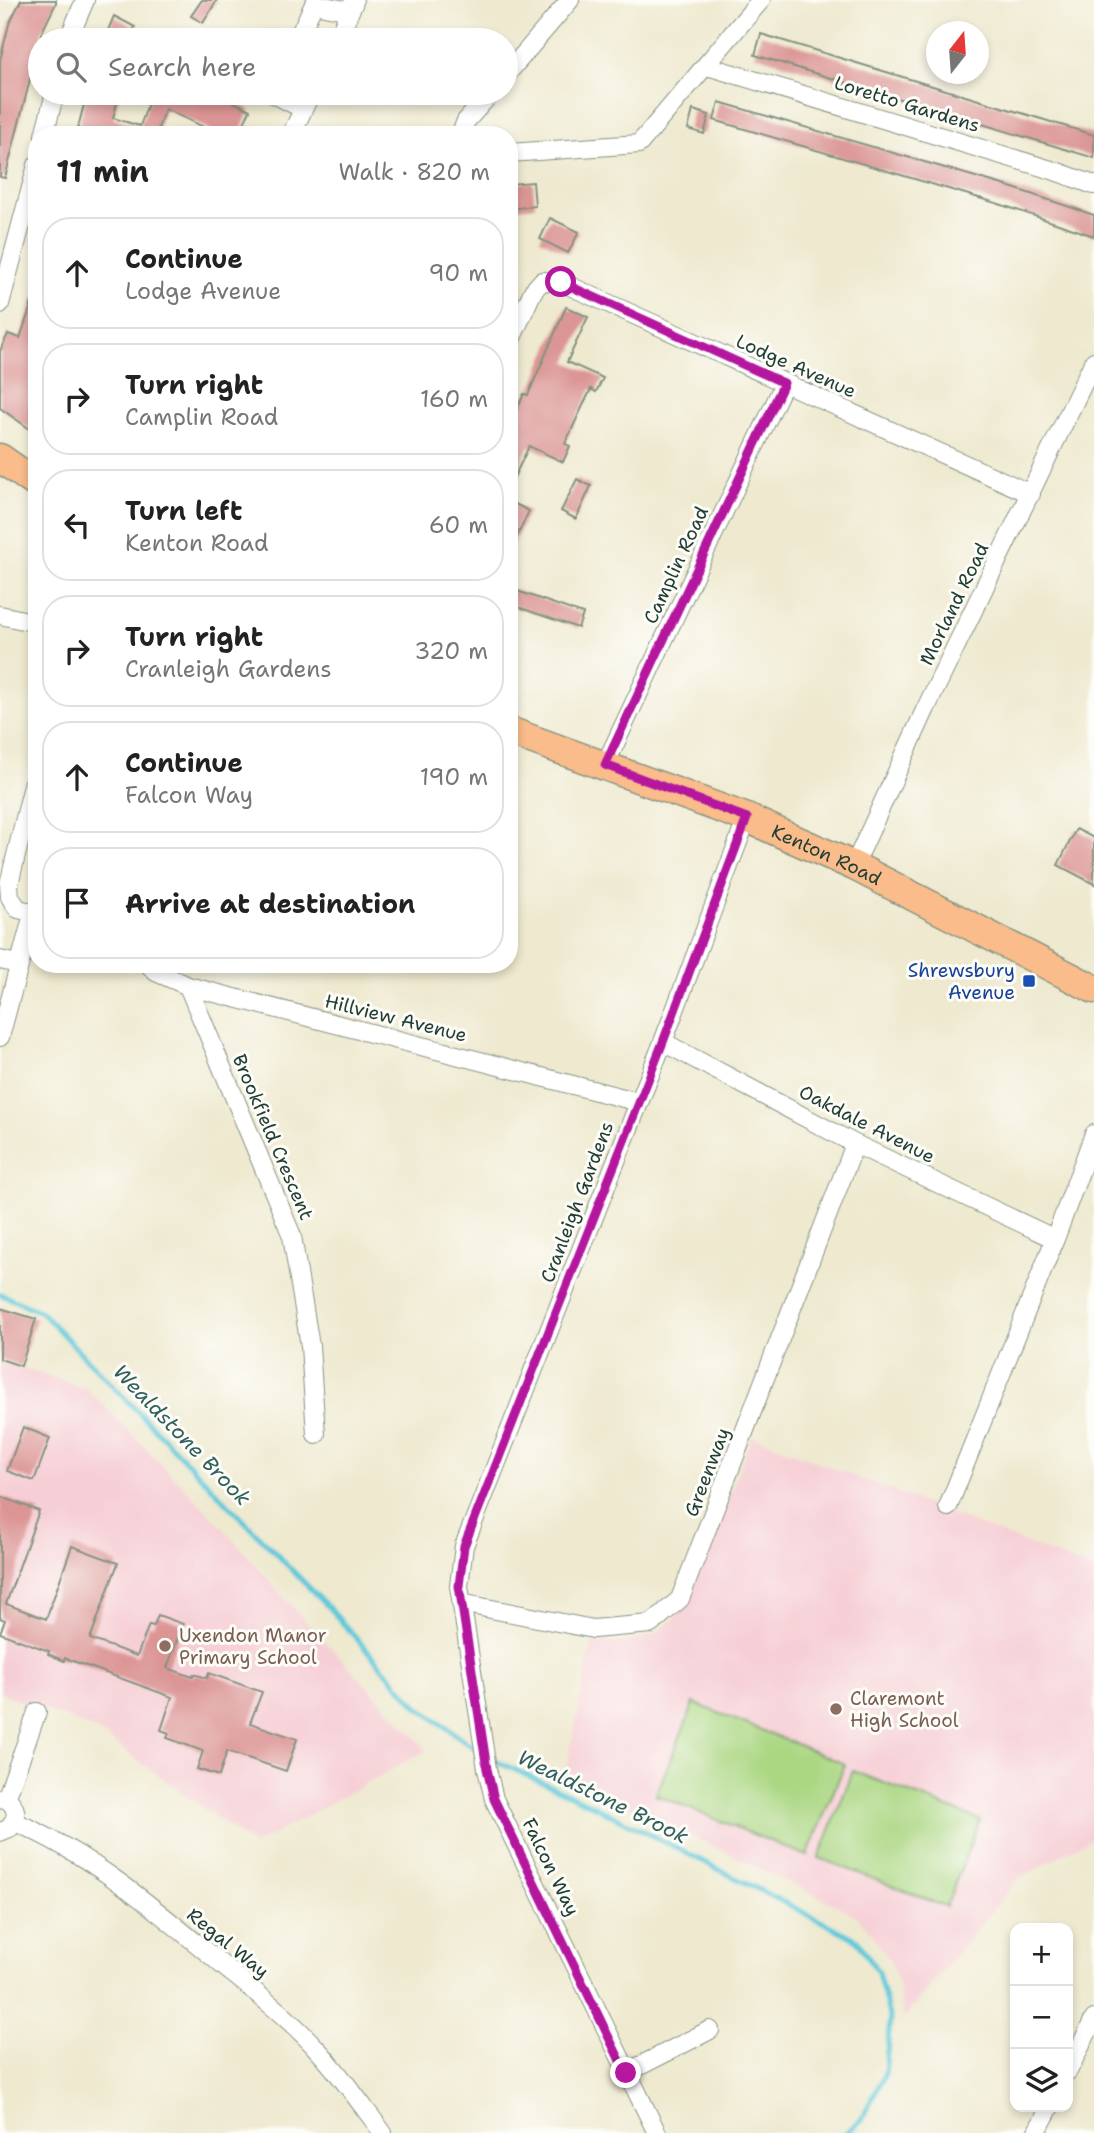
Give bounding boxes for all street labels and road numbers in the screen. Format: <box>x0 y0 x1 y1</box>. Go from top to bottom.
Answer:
street label: Loretto Gardens <box>831 70 983 138</box>
street label: Lodge Avenue <box>732 328 860 404</box>
street label: Camplin Road <box>638 502 714 628</box>
street label: Morland Road <box>914 539 994 669</box>
street label: Kenton Road <box>768 818 886 891</box>
street label: Hillview Avenue <box>322 988 470 1048</box>
street label: Brookfield Crescent <box>227 1050 319 1224</box>
street label: Oakdale Avenue <box>795 1079 939 1169</box>
street label: Cranleigh Gardens <box>535 1118 619 1286</box>
street label: Greenway <box>679 1424 735 1520</box>
street label: Falcon Way <box>517 1814 585 1920</box>
street label: Regal Way <box>182 1902 274 1984</box>

